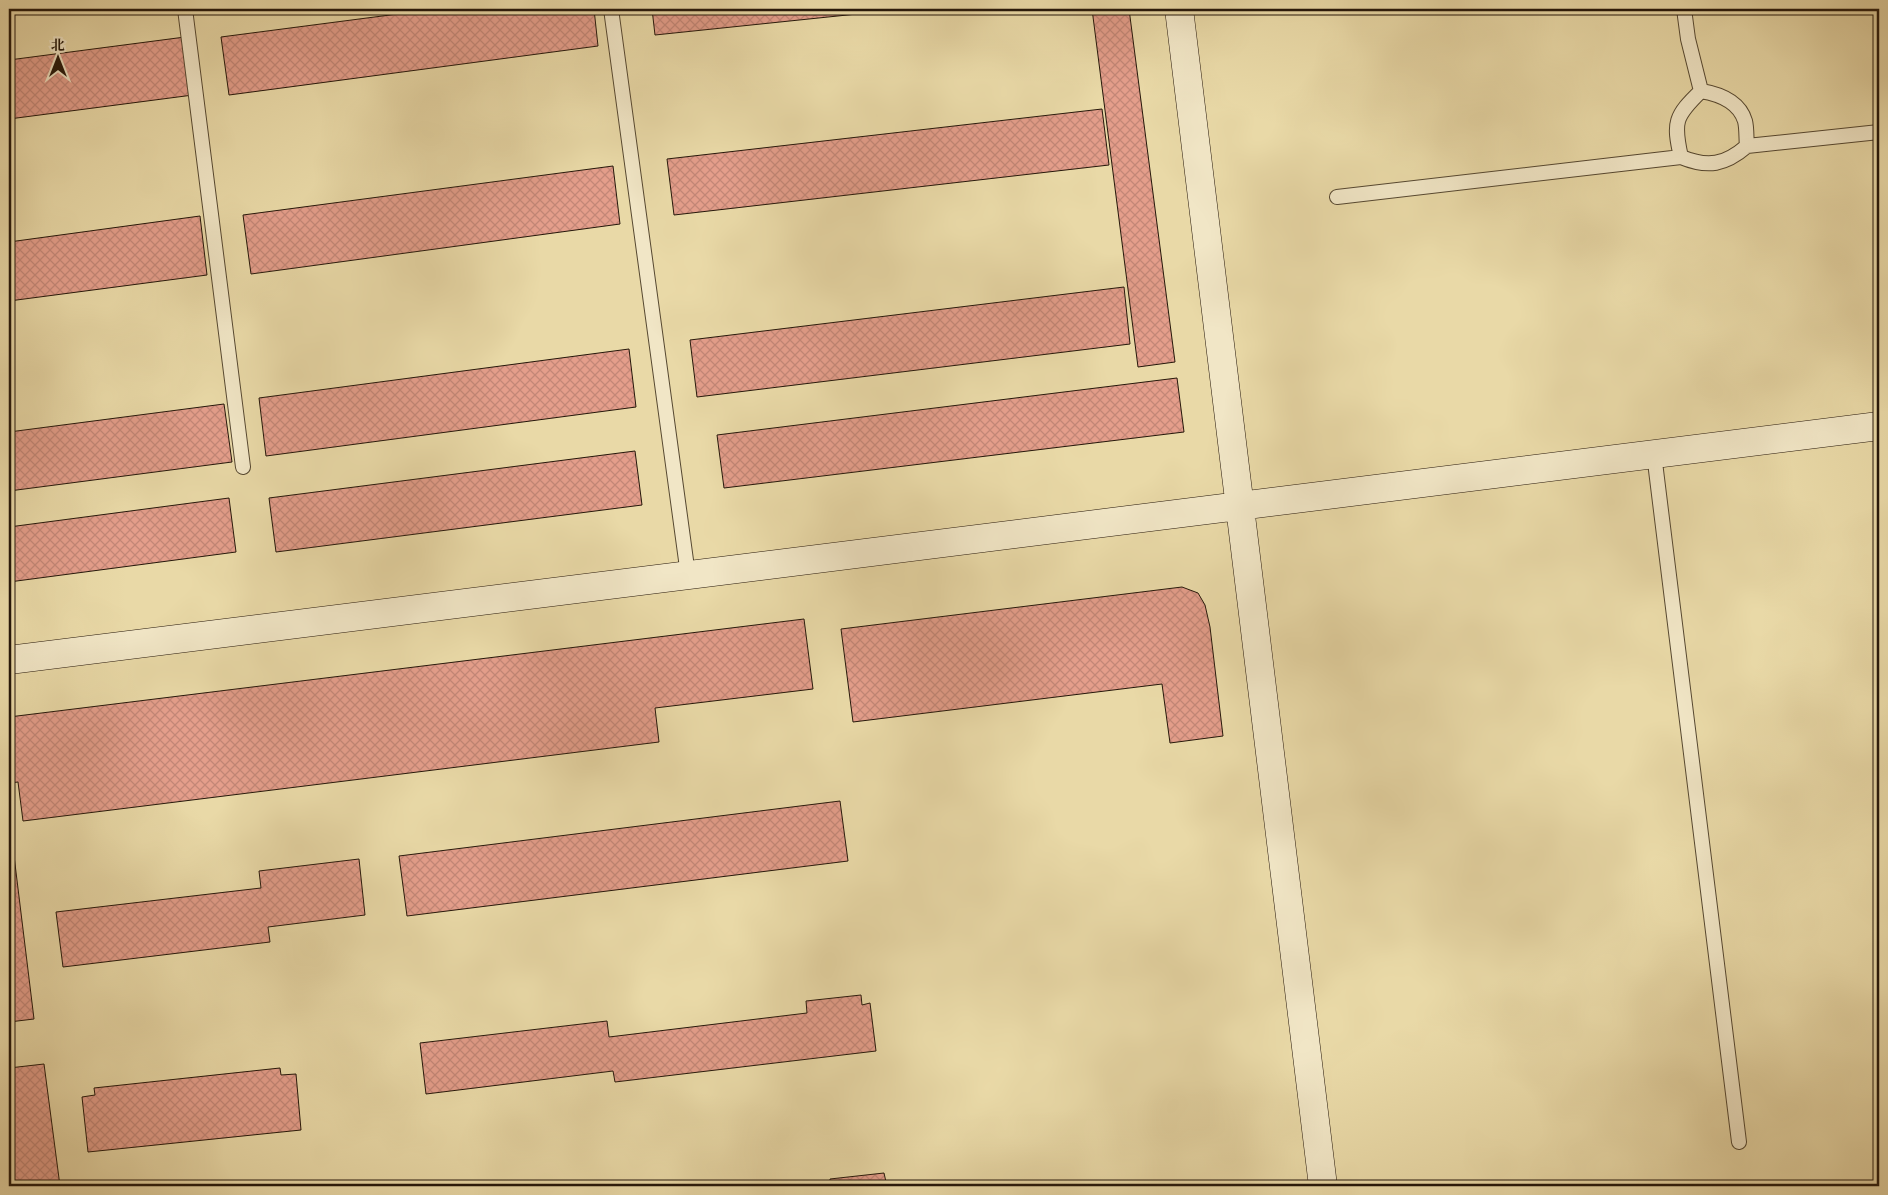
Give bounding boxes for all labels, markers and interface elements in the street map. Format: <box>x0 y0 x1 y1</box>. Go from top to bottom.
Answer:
north arrow <box>32 32 82 82</box>
text: 北 <box>51 36 65 54</box>

